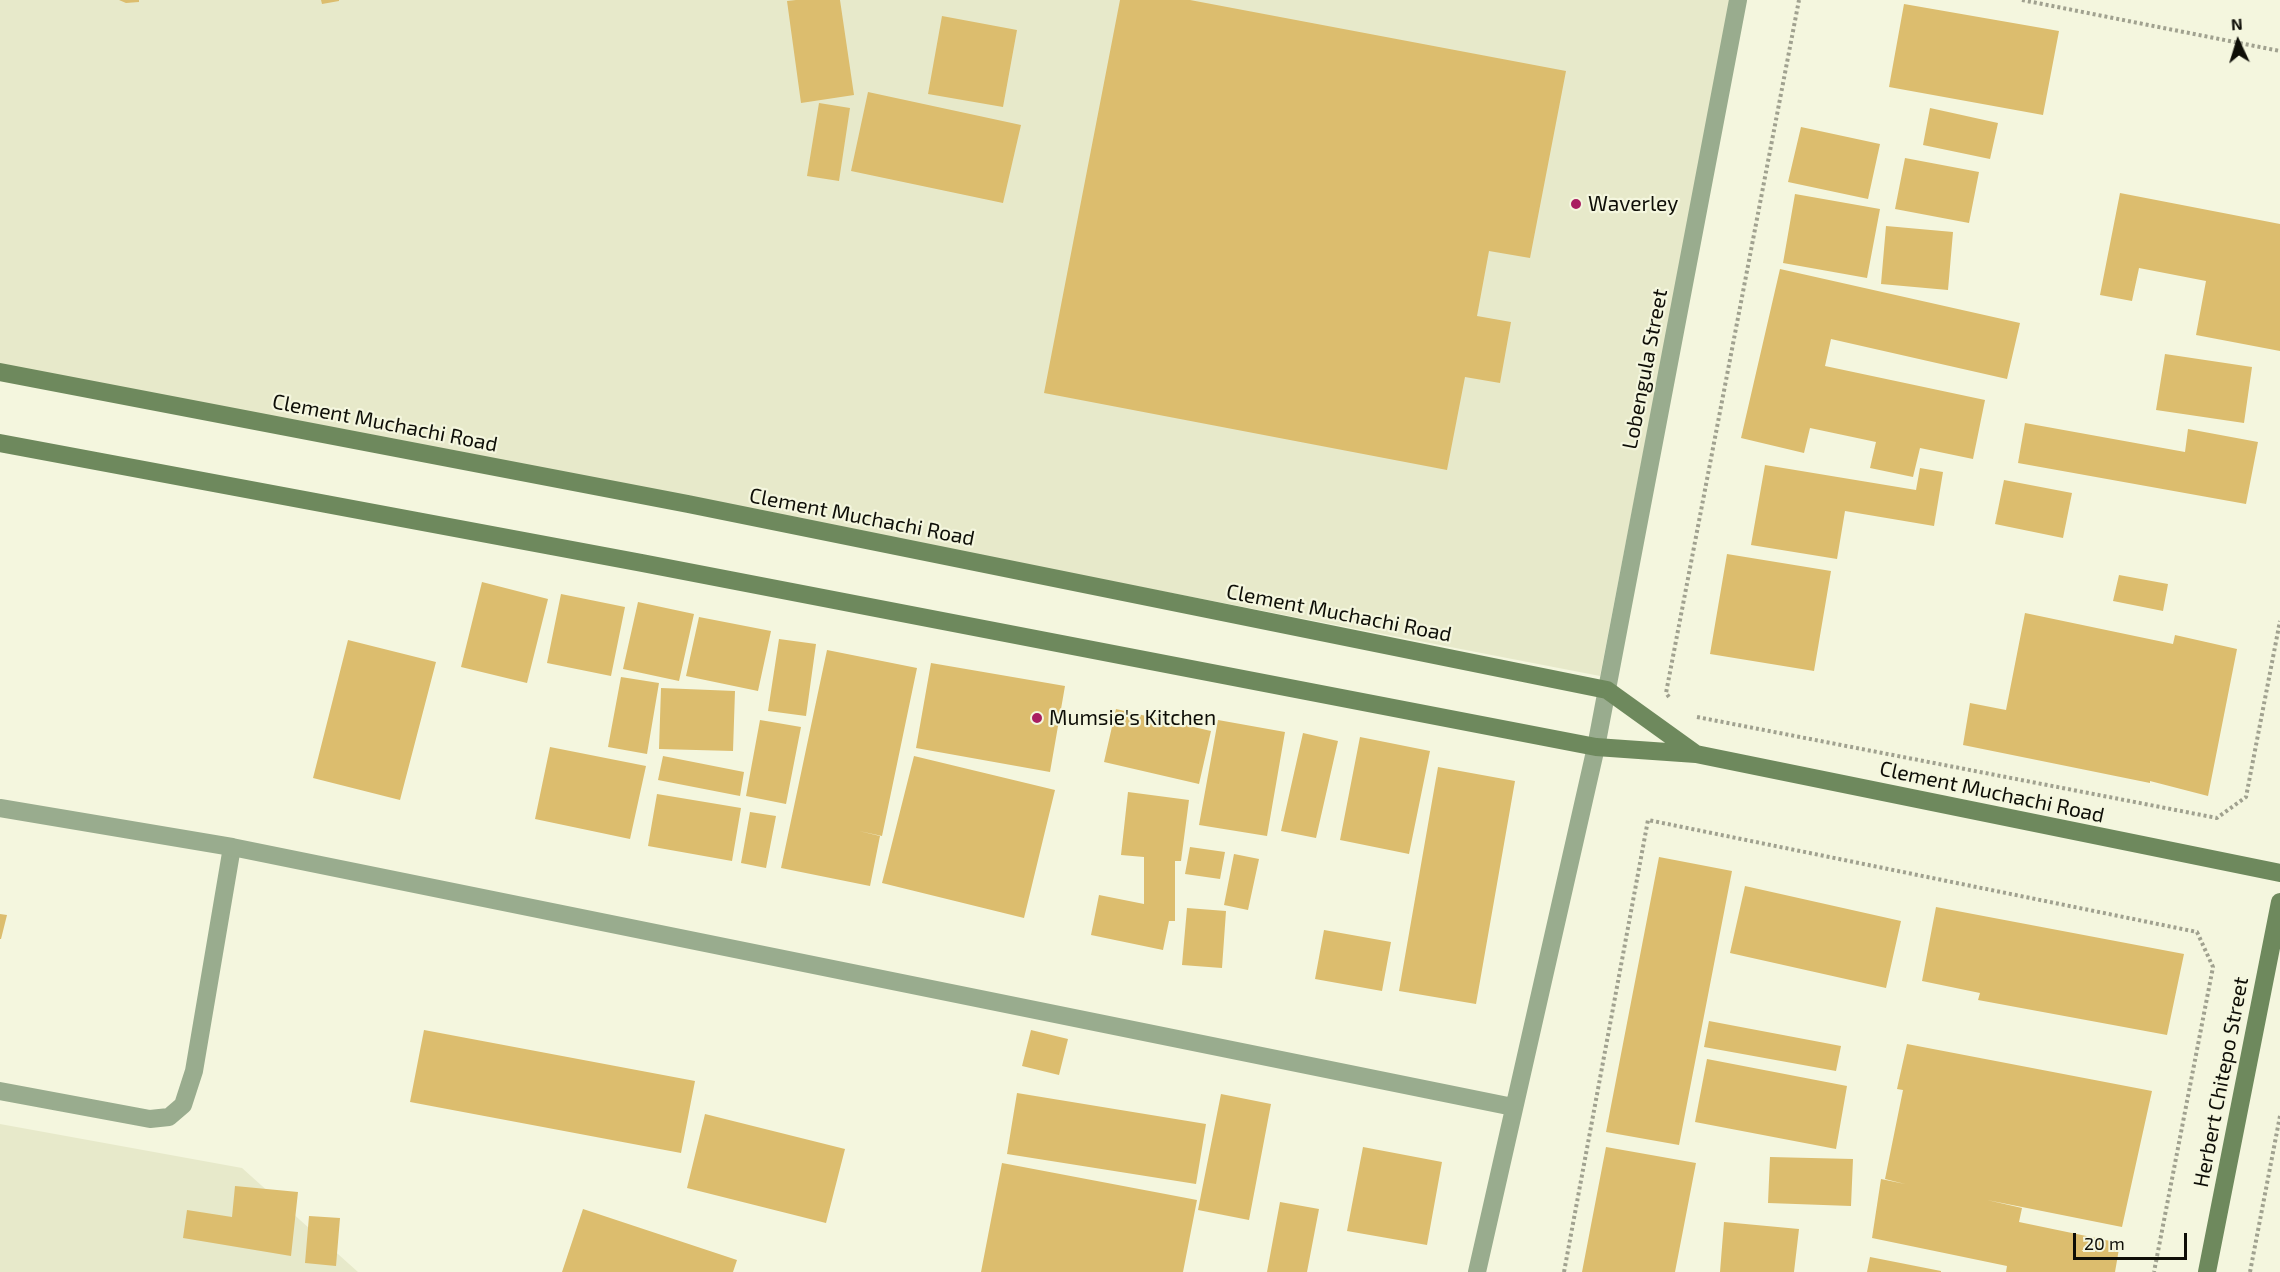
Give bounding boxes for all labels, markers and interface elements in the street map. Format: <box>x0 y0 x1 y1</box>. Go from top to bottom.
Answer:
north arrow <box>2208 12 2268 72</box>
text: N <box>2230 14 2243 33</box>
place label: Waverley <box>1588 191 1678 217</box>
marker: Waverley <box>1569 197 1583 211</box>
street label: Lobengula Street <box>1617 287 1673 451</box>
street label: Clement Muchachi Road <box>270 389 500 457</box>
street label: Clement Muchachi Road <box>747 483 977 551</box>
street label: Clement Muchachi Road <box>1224 579 1454 647</box>
place label: Mumsie's Kitchen <box>1049 705 1216 731</box>
marker: Mumsie's Kitchen <box>1030 711 1044 725</box>
street label: Clement Muchachi Road <box>1877 756 2107 828</box>
street label: Herbert Chitepo Street <box>2188 975 2254 1189</box>
scale bar <box>2076 1221 2190 1259</box>
text: 20 m <box>2084 1232 2125 1254</box>

